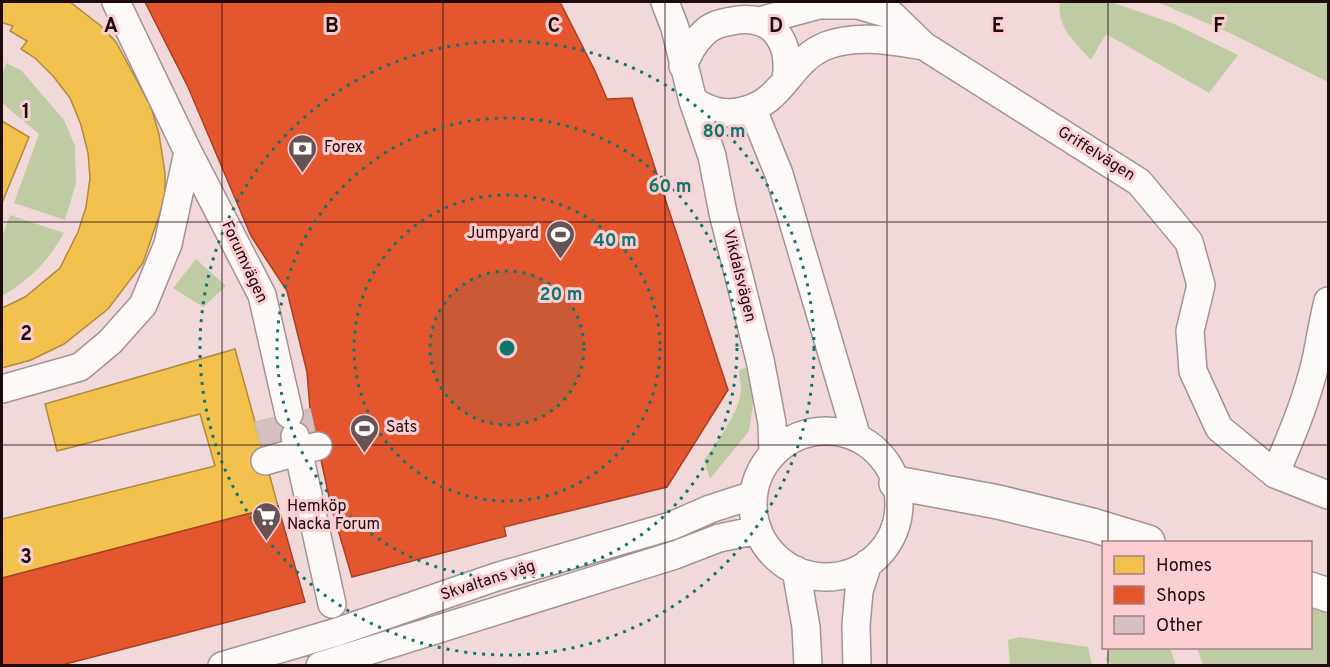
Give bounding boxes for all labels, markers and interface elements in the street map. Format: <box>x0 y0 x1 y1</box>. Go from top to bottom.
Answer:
text: A <box>104 14 118 40</box>
text: B <box>325 14 339 40</box>
text: C <box>548 14 560 40</box>
text: D <box>769 14 783 40</box>
text: E <box>992 14 1004 40</box>
text: F <box>1213 14 1225 40</box>
text: 1 <box>22 100 30 126</box>
text: 80 m <box>702 121 746 144</box>
street label: Griffelvägen <box>1053 122 1139 186</box>
bank icon: Forex <box>287 132 319 174</box>
place label: Forex <box>324 138 363 158</box>
text: 60 m <box>648 176 692 199</box>
street label: Forumvägen <box>216 218 272 306</box>
sports icon: Jumpyard <box>544 218 576 260</box>
place label: Jumpyard <box>467 224 539 244</box>
street label: Vikdalsvägen <box>718 228 760 324</box>
text: 40 m <box>593 230 637 253</box>
text: 20 m <box>539 284 583 307</box>
text: 2 <box>20 322 32 348</box>
centre of rings <box>497 338 517 358</box>
sports icon: Sats <box>349 412 381 454</box>
place label: Sats <box>386 418 417 438</box>
place label: Hemköp Nacka Forum <box>287 497 380 535</box>
supermarket icon: Hemköp Nacka Forum <box>250 500 282 542</box>
legend <box>1102 541 1312 649</box>
text: 3 <box>20 545 32 571</box>
text: Homes <box>1156 555 1212 578</box>
street label: Skvaltans väg <box>438 556 538 606</box>
text: Shops <box>1156 585 1206 608</box>
text: Other <box>1156 615 1203 638</box>

